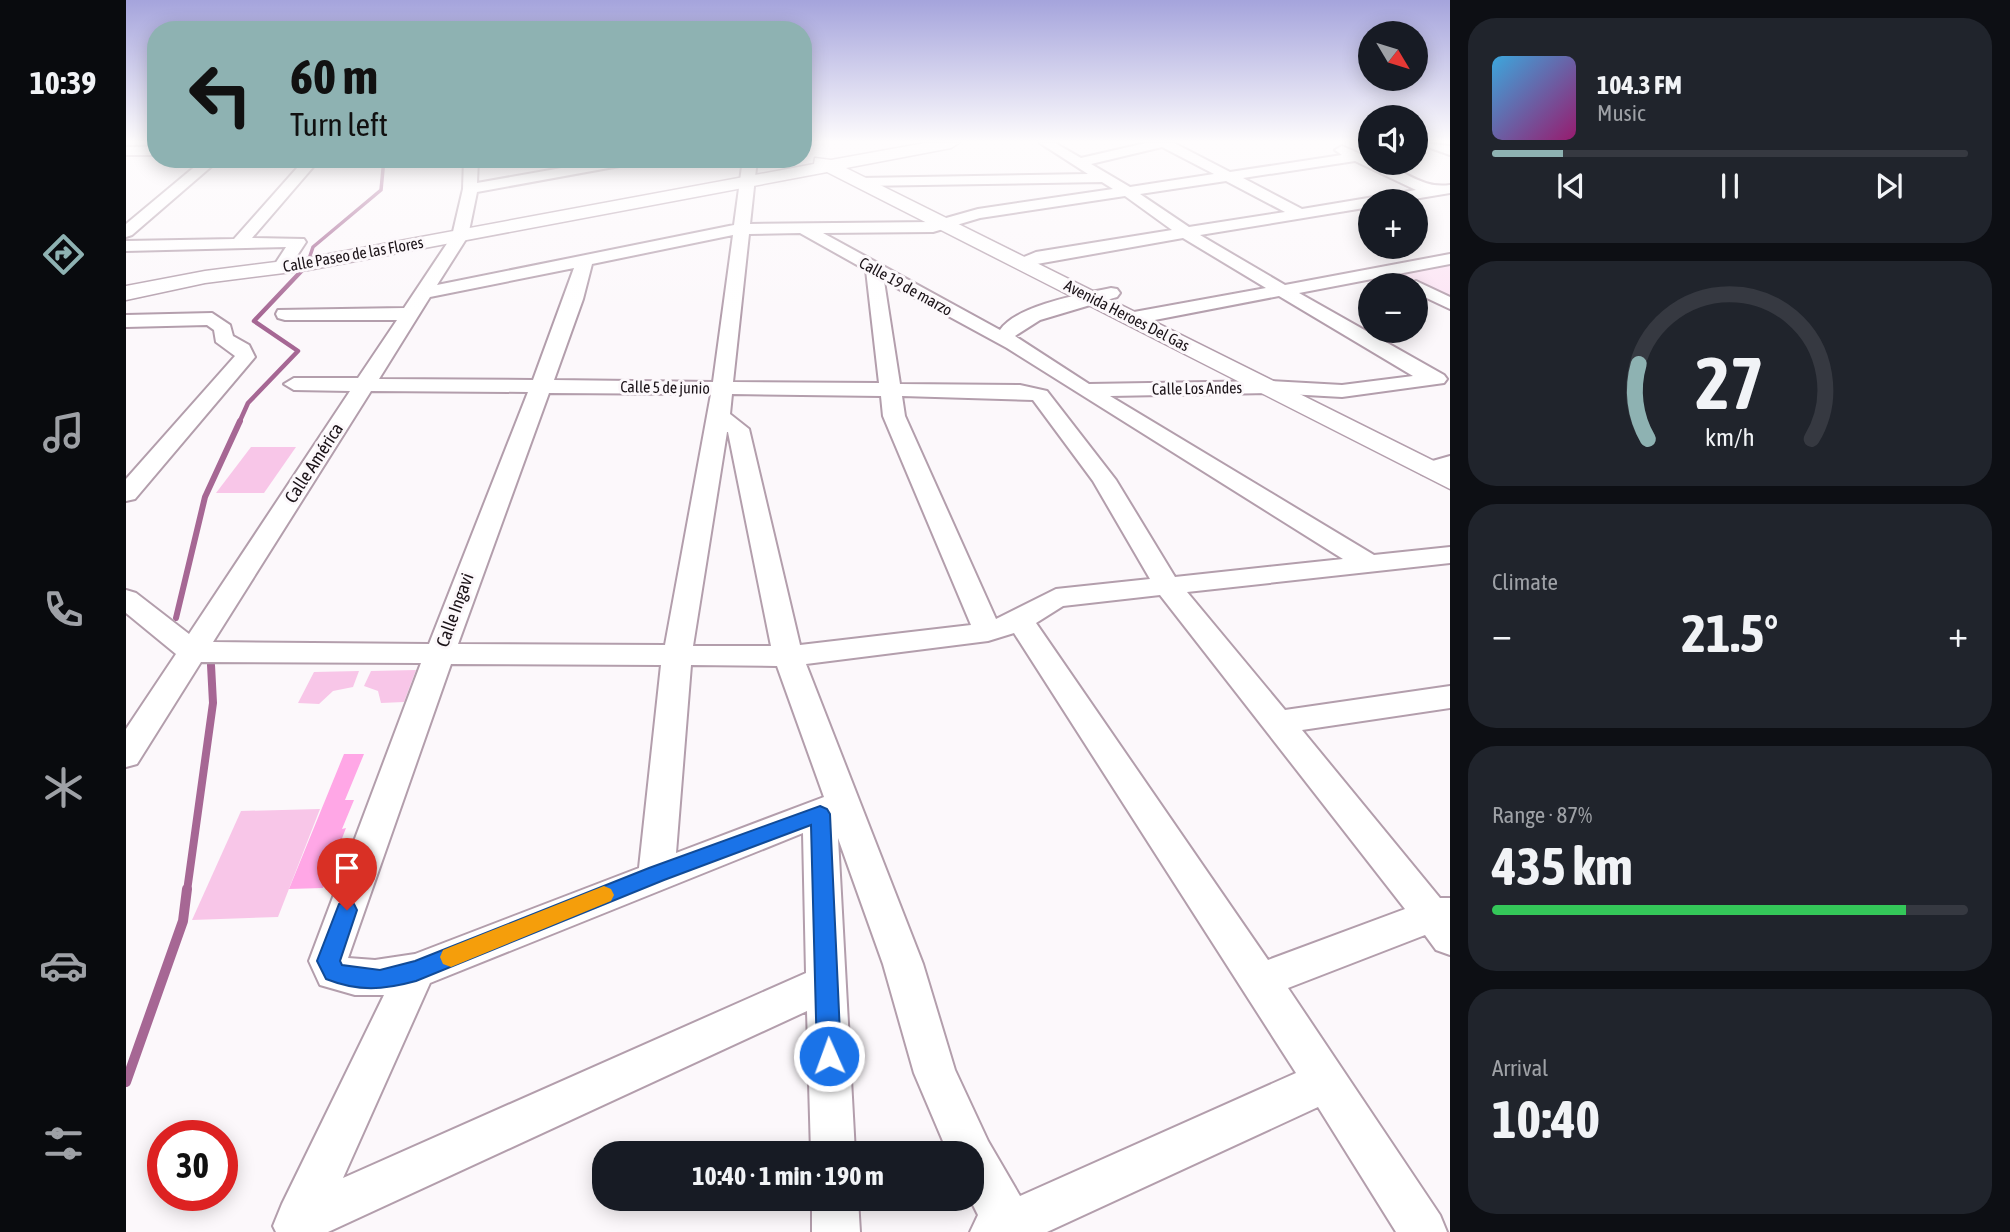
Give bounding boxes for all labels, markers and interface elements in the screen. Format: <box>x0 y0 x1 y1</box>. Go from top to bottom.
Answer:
north arrow <box>1358 21 1428 91</box>
map controls <box>1358 21 1428 343</box>
text: 60 m <box>290 48 378 104</box>
icon: left <box>175 49 266 140</box>
text: 10:39 <box>30 64 96 101</box>
text: 104.3 FM <box>1597 70 1682 100</box>
text: Music <box>1597 100 1645 126</box>
button: sound <box>1358 105 1428 175</box>
text: Turn left <box>290 106 388 143</box>
icon: previous <box>1552 167 1590 205</box>
icon: pause <box>1711 167 1749 205</box>
icon: next <box>1870 167 1908 205</box>
button: + <box>1358 189 1428 259</box>
icon: directions <box>39 230 88 279</box>
street label: Calle Paseo de las Flores <box>281 233 425 275</box>
street label: Calle 19 de marzo <box>856 253 956 319</box>
button: − <box>1358 273 1428 343</box>
street label: Avenida Heroes Del Gas <box>1061 276 1193 355</box>
text: 27 <box>1696 342 1764 425</box>
street label: Calle 5 de junio <box>620 377 710 398</box>
street label: Calle Los Andes <box>1152 378 1243 398</box>
icon: music <box>39 408 88 457</box>
street label: Calle América <box>280 419 347 507</box>
text: km/h <box>1705 423 1755 451</box>
text: Climate <box>1492 569 1558 595</box>
street label: Calle Ingavi <box>431 570 478 650</box>
icon: phone <box>39 585 88 634</box>
text: 21.5° <box>1682 603 1778 663</box>
text: − <box>1492 612 1512 655</box>
text: + <box>1948 612 1968 655</box>
icon: climate <box>39 763 88 812</box>
text: Range · 87% <box>1492 802 1592 828</box>
text: 435 km <box>1492 836 1633 896</box>
pin <box>317 838 377 910</box>
icon: arrive <box>328 849 366 887</box>
icon: car <box>39 941 88 990</box>
position arrow <box>792 1019 866 1093</box>
text: Arrival <box>1492 1055 1548 1081</box>
text: 10:40 <box>1492 1089 1600 1149</box>
icon: filters <box>39 1119 88 1168</box>
speed limit sign: 30 <box>147 1120 238 1211</box>
text: 10:40 · 1 min · 190 m <box>692 1161 884 1191</box>

